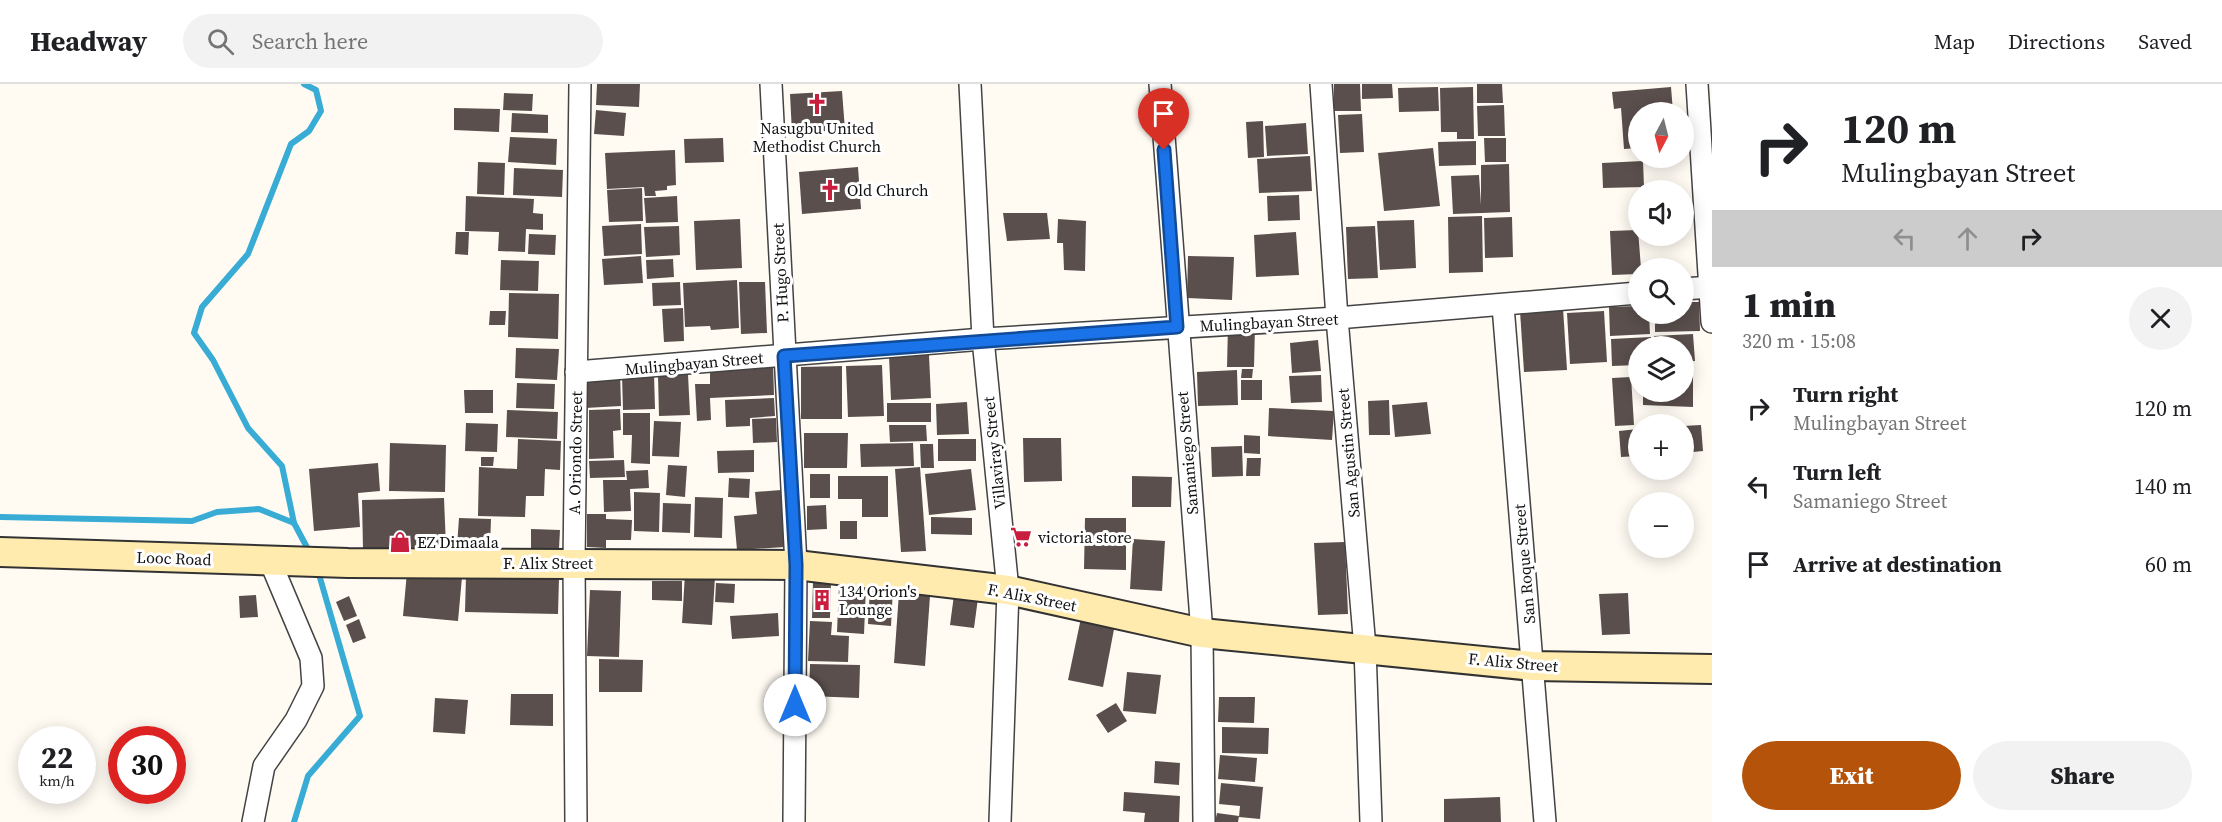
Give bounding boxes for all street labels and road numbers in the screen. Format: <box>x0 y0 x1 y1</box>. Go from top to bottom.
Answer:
street label: P. Hugo Street <box>766 222 794 323</box>
street label: Mulingbayan Street <box>1199 307 1340 337</box>
street label: Mulingbayan Street <box>624 346 765 380</box>
street label: San Agustin Street <box>1331 387 1365 519</box>
street label: A. Oriondo Street <box>563 390 587 515</box>
street label: Samaniego Street <box>1171 390 1203 515</box>
street label: Villaviray Street <box>977 395 1011 510</box>
street label: San Roque Street <box>1508 502 1540 625</box>
street label: Looc Road <box>136 546 212 570</box>
street label: F. Alix Street <box>503 552 594 574</box>
street label: F. Alix Street <box>986 578 1079 617</box>
street label: F. Alix Street <box>1467 647 1560 677</box>

